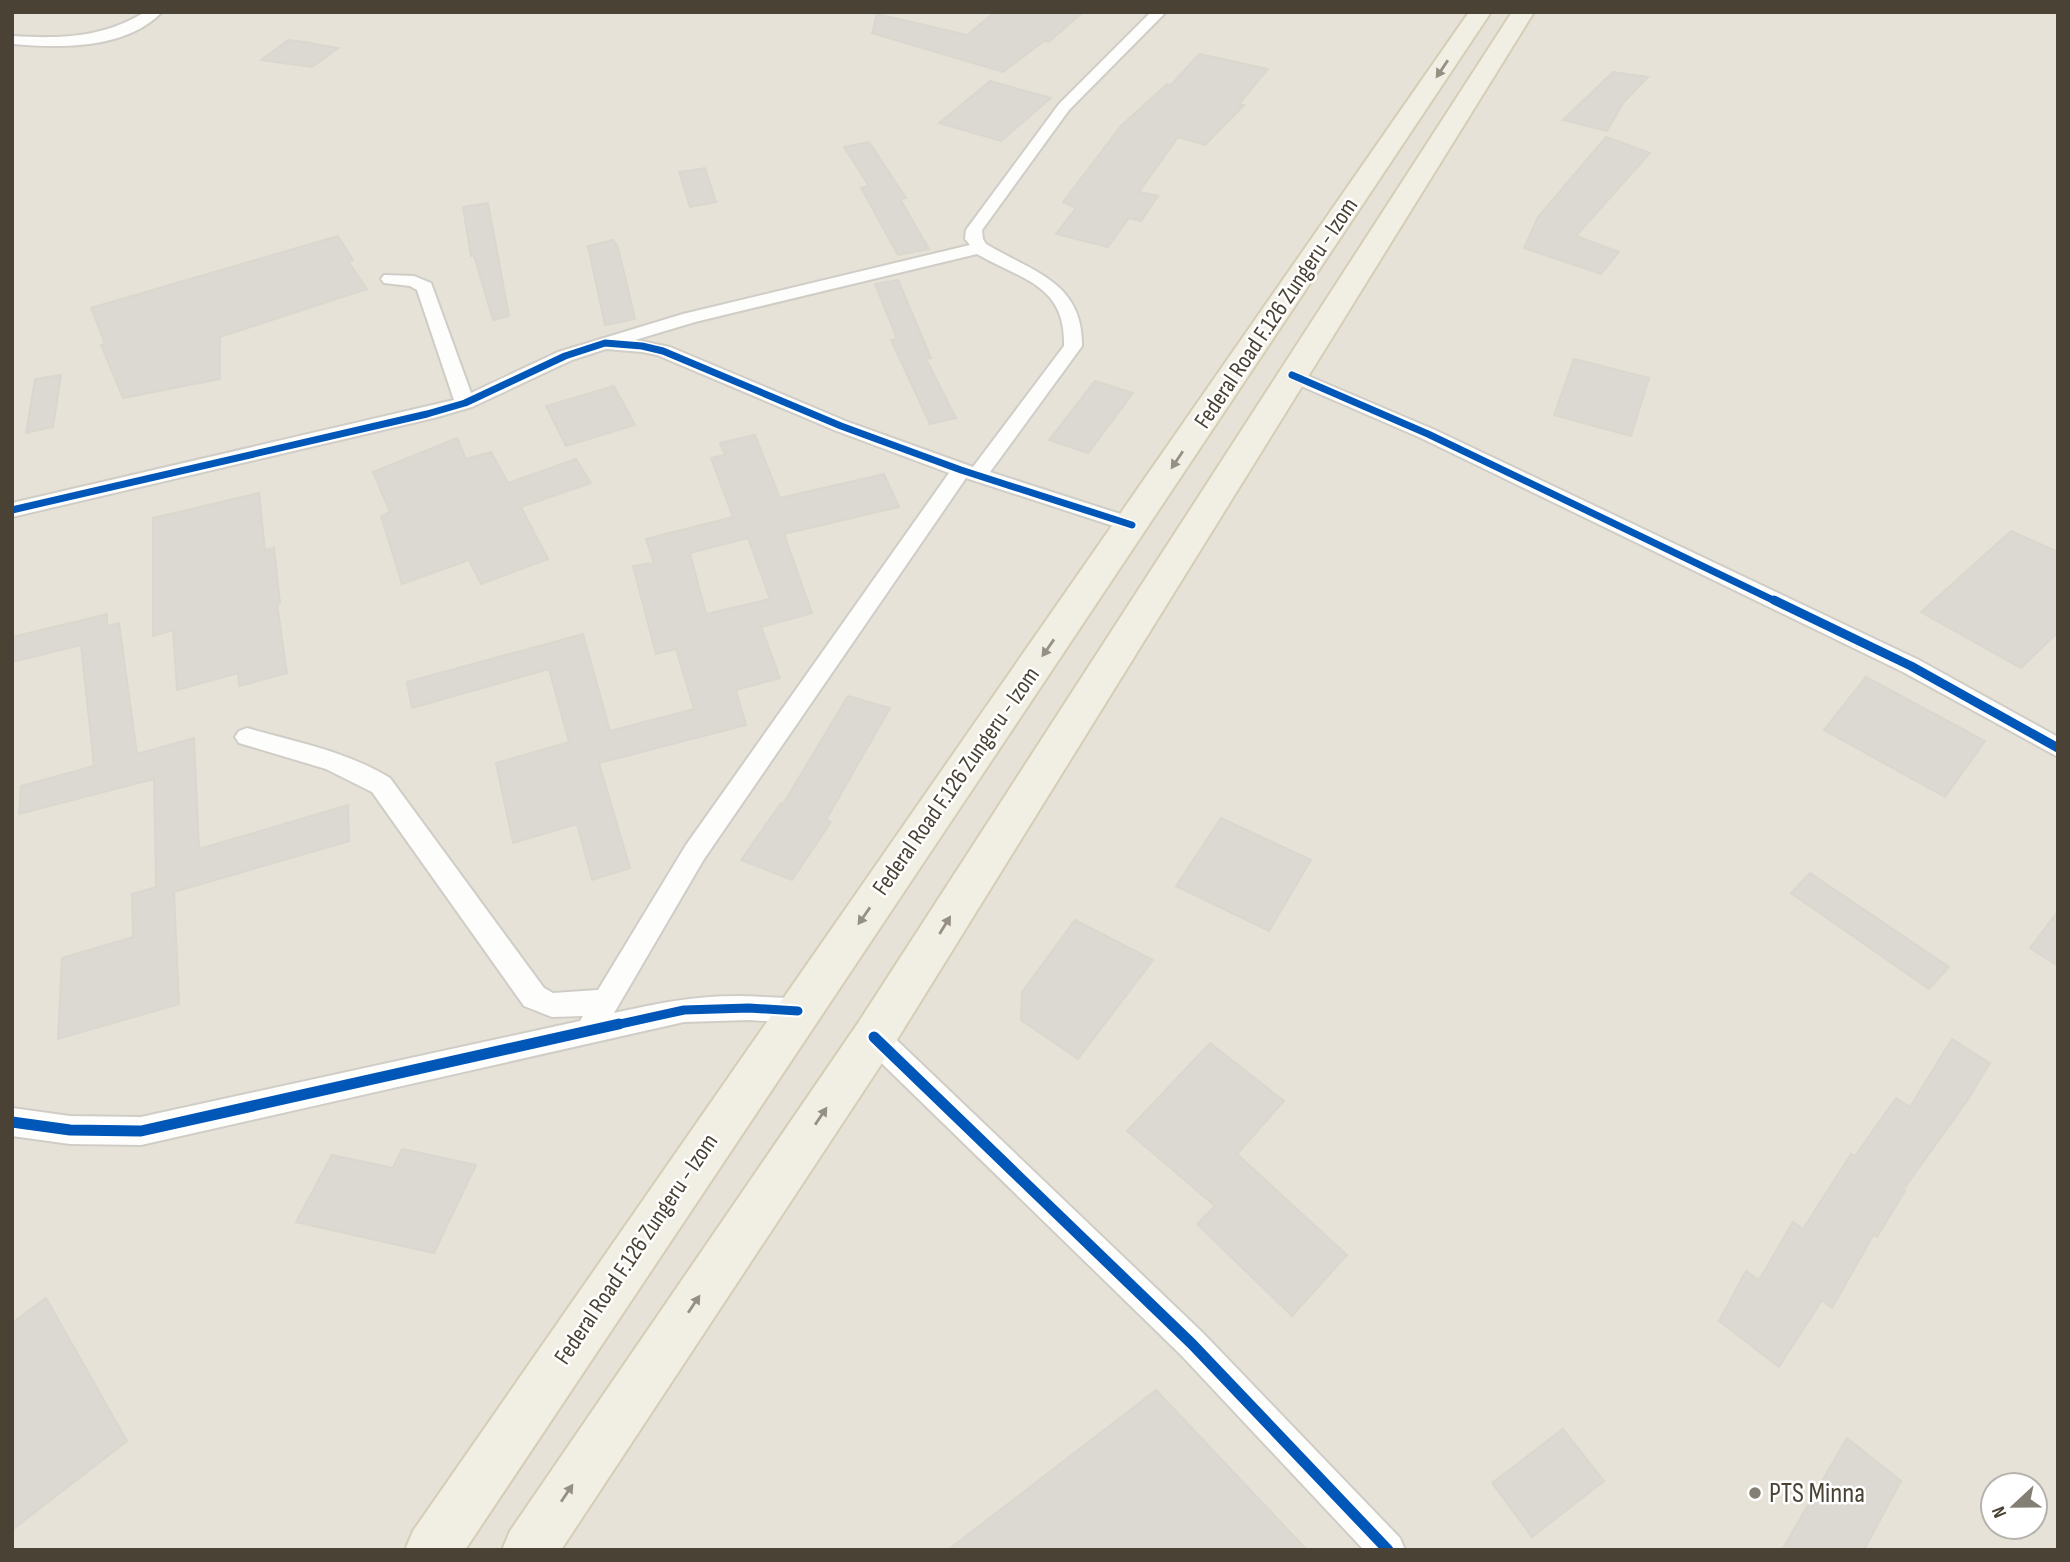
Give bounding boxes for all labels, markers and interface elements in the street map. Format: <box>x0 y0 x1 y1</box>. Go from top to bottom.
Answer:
one-way arrow <box>1435 59 1448 79</box>
street label: Federal Road F.126 Zungeru - Izom <box>1188 192 1364 434</box>
one-way arrow <box>1170 450 1183 470</box>
one-way arrow <box>1041 639 1055 657</box>
street label: Federal Road F.126 Zungeru - Izom <box>866 661 1046 901</box>
one-way arrow <box>857 907 871 925</box>
one-way arrow <box>938 915 951 934</box>
one-way arrow <box>814 1106 827 1125</box>
street label: Federal Road F.126 Zungeru - Izom <box>548 1128 724 1370</box>
one-way arrow <box>687 1295 701 1313</box>
north arrow <box>1979 1471 2049 1541</box>
place label: PTS Minna <box>1769 1477 1865 1510</box>
one-way arrow <box>560 1484 574 1502</box>
marker: PTS Minna <box>1747 1485 1763 1501</box>
text: N <box>1987 1503 2012 1521</box>

